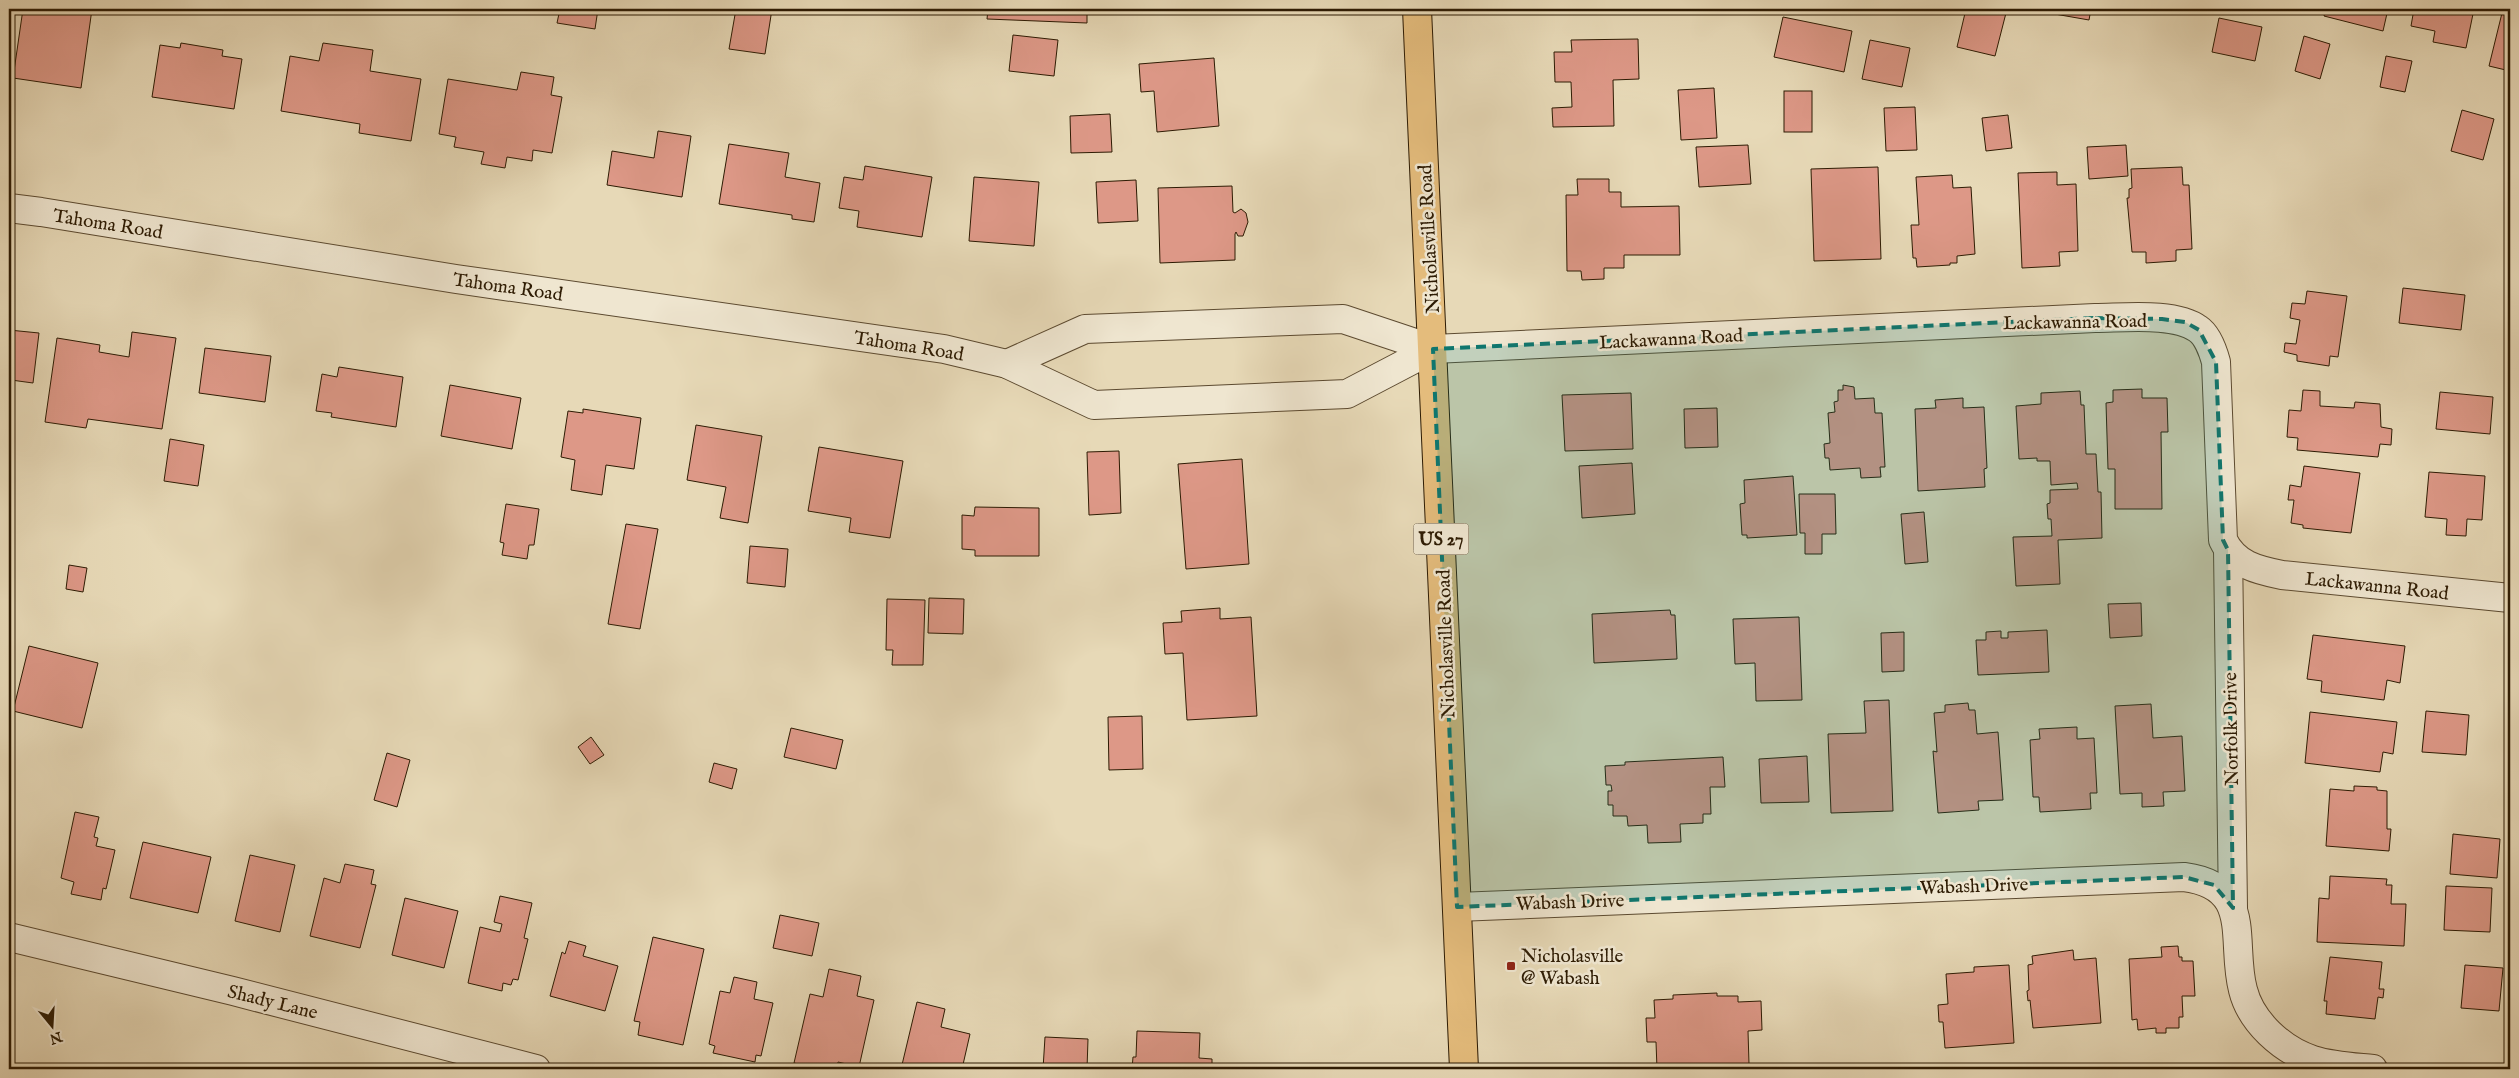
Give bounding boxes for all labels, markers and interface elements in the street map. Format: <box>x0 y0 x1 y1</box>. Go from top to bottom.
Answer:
street label: Nicholasville Road <box>1414 163 1446 314</box>
street label: Tahoma Road <box>51 204 165 246</box>
street label: Tahoma Road <box>451 268 565 308</box>
street label: Lackawanna Road <box>2003 310 2148 336</box>
street label: Lackawanna Road <box>1598 324 1745 356</box>
street label: Tahoma Road <box>852 326 966 368</box>
road number: US 27 <box>1414 524 1468 554</box>
street label: Nicholasville Road <box>1432 568 1462 719</box>
street label: Lackawanna Road <box>2304 568 2451 607</box>
street label: Norfolk Drive <box>2219 672 2245 786</box>
street label: Wabash Drive <box>1919 873 2029 901</box>
street label: Wabash Drive <box>1515 889 1625 917</box>
place label: Nicholasville @ Wabash <box>1521 945 1624 991</box>
marker: Nicholasville @ Wabash <box>1505 960 1517 972</box>
street label: Shady Lane <box>225 980 320 1026</box>
north arrow <box>28 1000 78 1050</box>
text: N <box>47 1027 65 1048</box>

